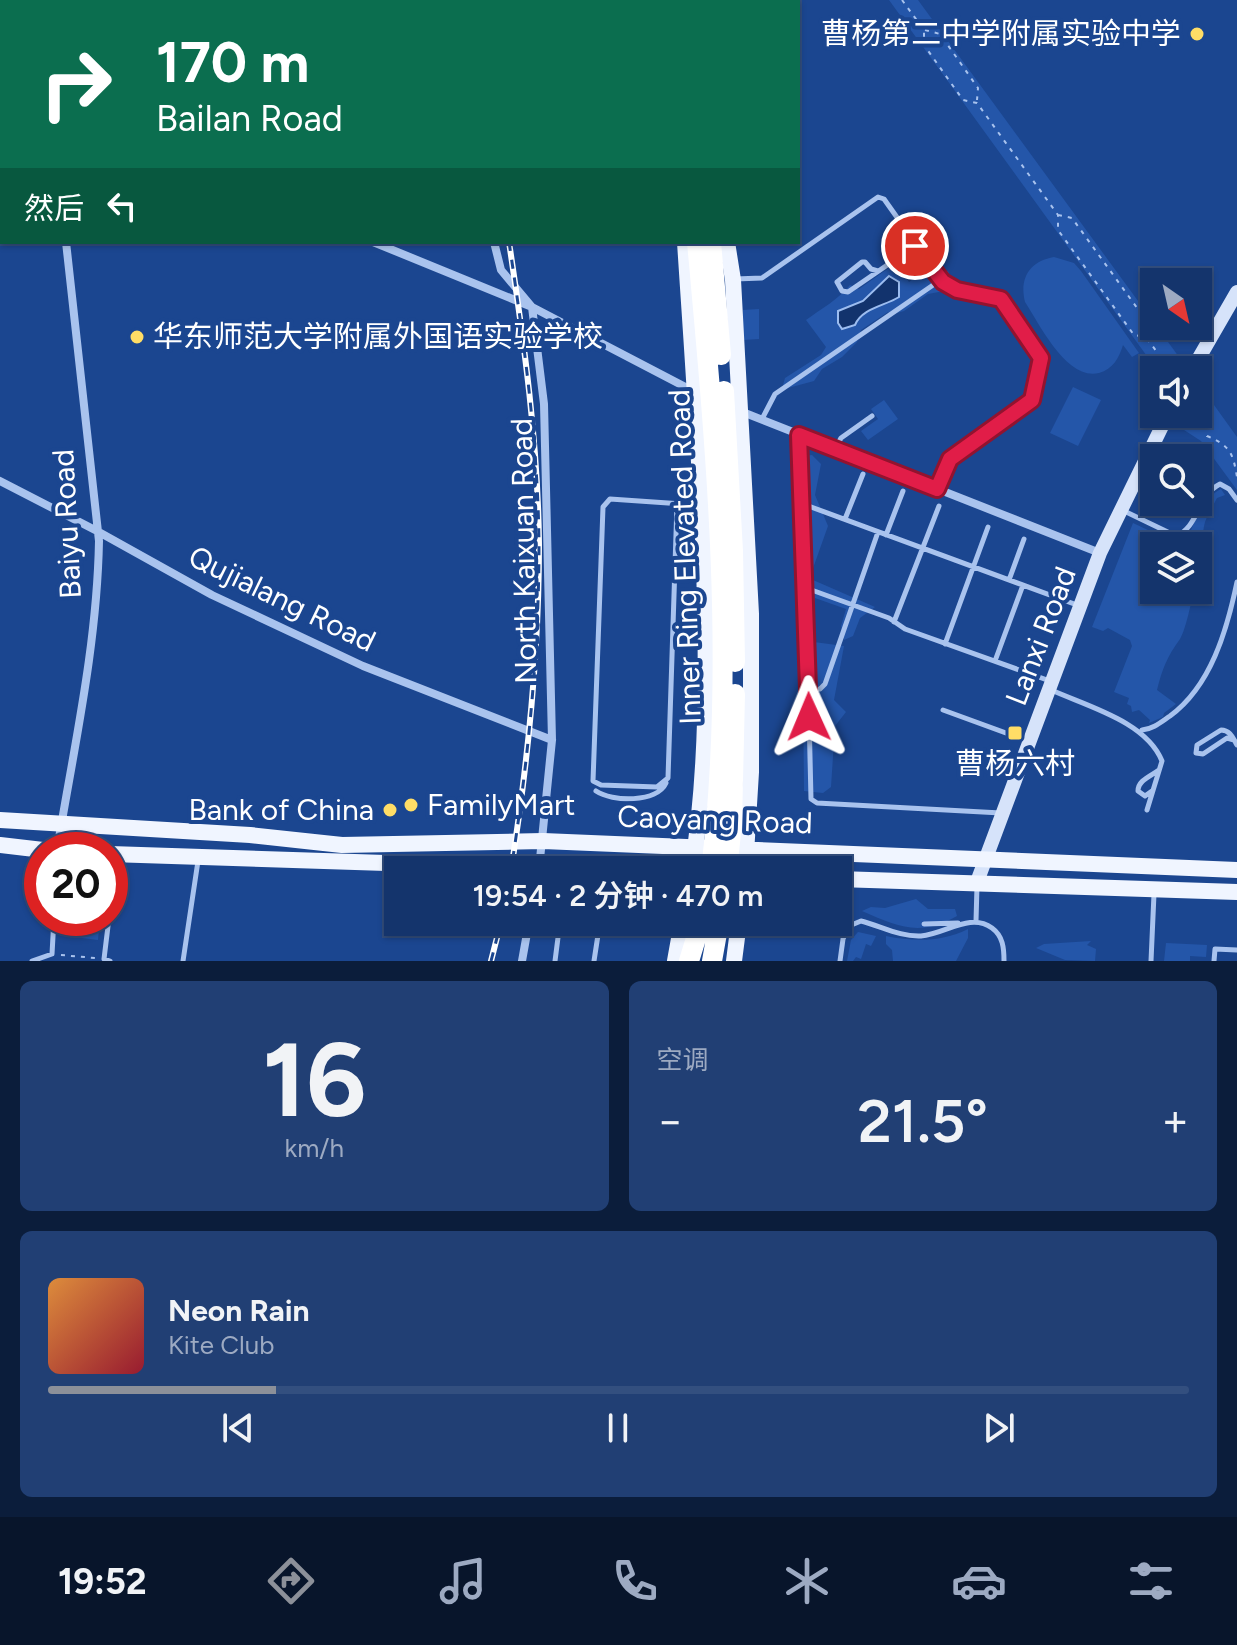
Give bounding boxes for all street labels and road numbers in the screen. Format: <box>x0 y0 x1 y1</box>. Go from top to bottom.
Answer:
street label: Inner Ring Elevated Road <box>660 389 709 725</box>
street label: North Kaixuan Road <box>503 418 544 684</box>
street label: Baiyu Road <box>44 448 89 600</box>
street label: Qujialang Road <box>183 537 382 660</box>
street label: Lanxi Road <box>997 561 1084 710</box>
street label: Caoyang Road <box>617 798 813 841</box>

